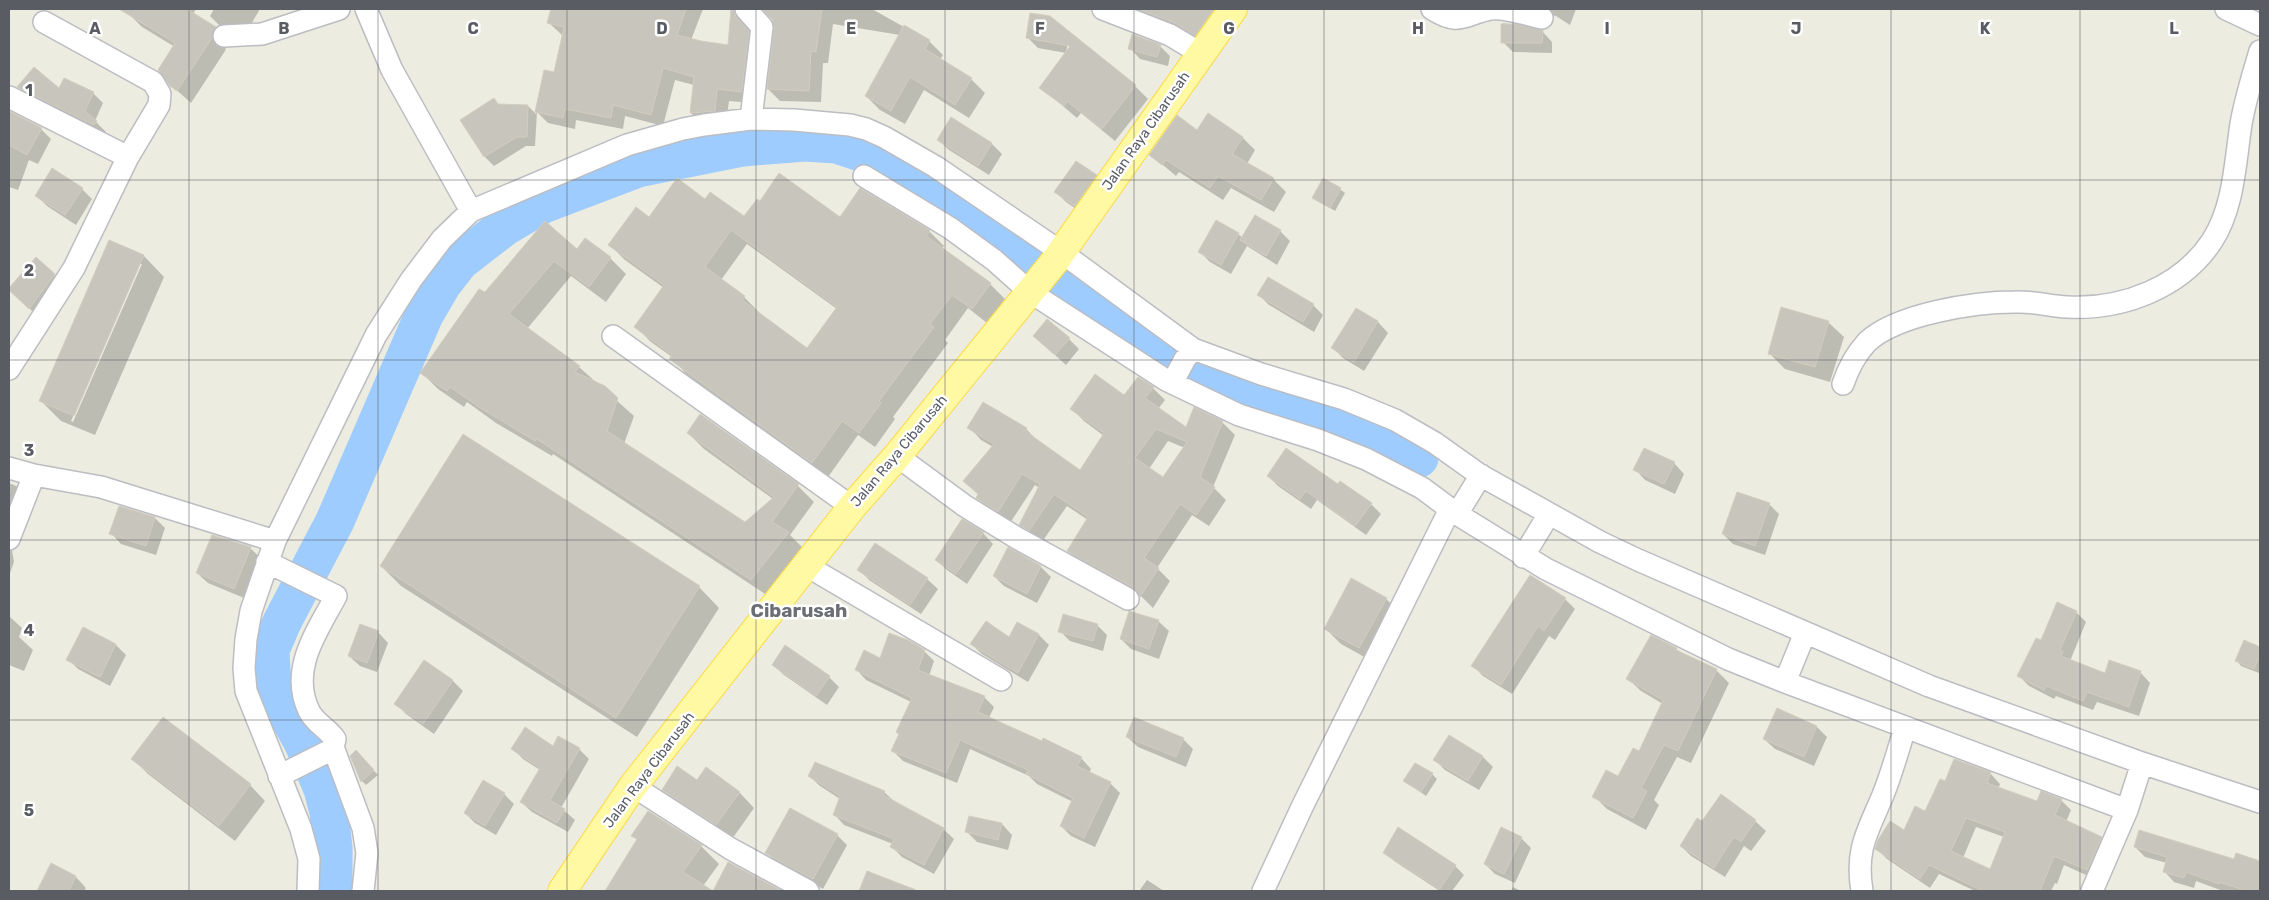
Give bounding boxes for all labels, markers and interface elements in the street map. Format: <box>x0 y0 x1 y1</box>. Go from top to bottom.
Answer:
text: A <box>89 19 101 38</box>
text: B <box>278 19 290 38</box>
text: C <box>467 19 479 38</box>
text: D <box>656 19 668 38</box>
text: E <box>846 19 856 38</box>
text: F <box>1035 19 1045 38</box>
text: G <box>1223 19 1235 38</box>
text: H <box>1412 19 1424 38</box>
text: I <box>1604 19 1610 38</box>
text: J <box>1791 19 1801 38</box>
text: K <box>1980 19 1991 38</box>
text: L <box>2169 19 2179 38</box>
street label: Jalan Raya Cibarusah <box>1099 68 1193 194</box>
text: 1 <box>25 81 33 100</box>
text: 2 <box>24 261 34 280</box>
street label: Jalan Raya Cibarusah <box>847 392 951 510</box>
text: 3 <box>24 441 34 460</box>
district label: Cibarusah <box>751 599 847 622</box>
text: 4 <box>24 621 35 640</box>
street label: Jalan Raya Cibarusah <box>600 709 698 831</box>
text: 5 <box>24 801 34 820</box>

